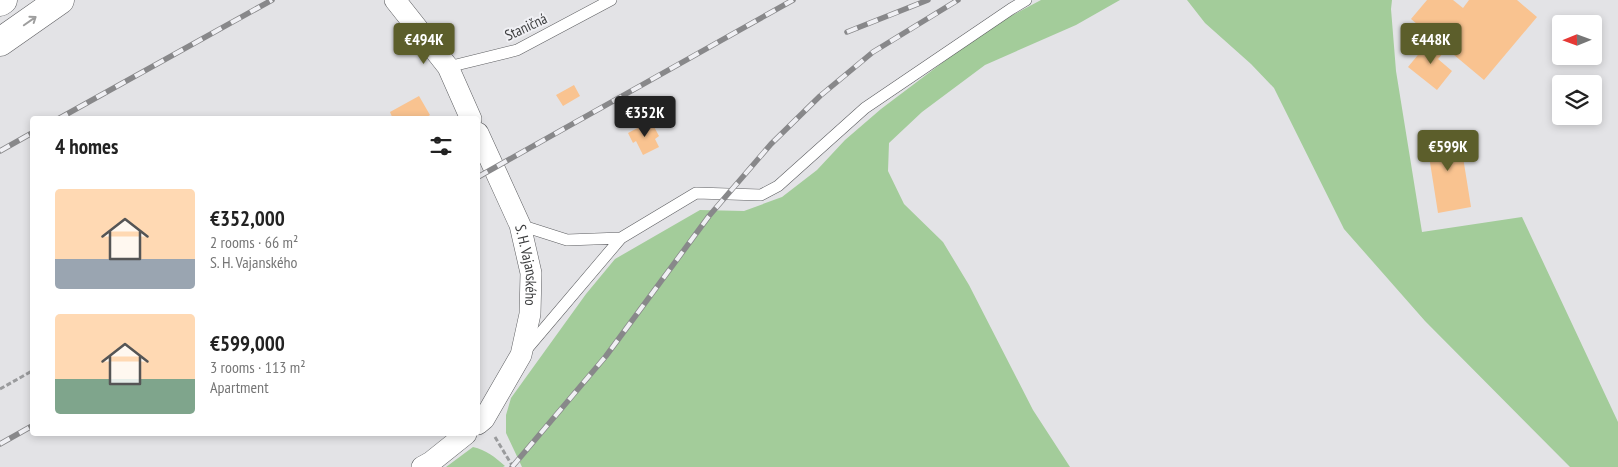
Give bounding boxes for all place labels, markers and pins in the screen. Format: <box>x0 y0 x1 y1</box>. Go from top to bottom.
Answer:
pin: €494K <box>389 22 459 65</box>
pin: €448K <box>1396 22 1466 65</box>
pin: €352K <box>610 96 680 138</box>
pin: €599K <box>1413 130 1483 172</box>

